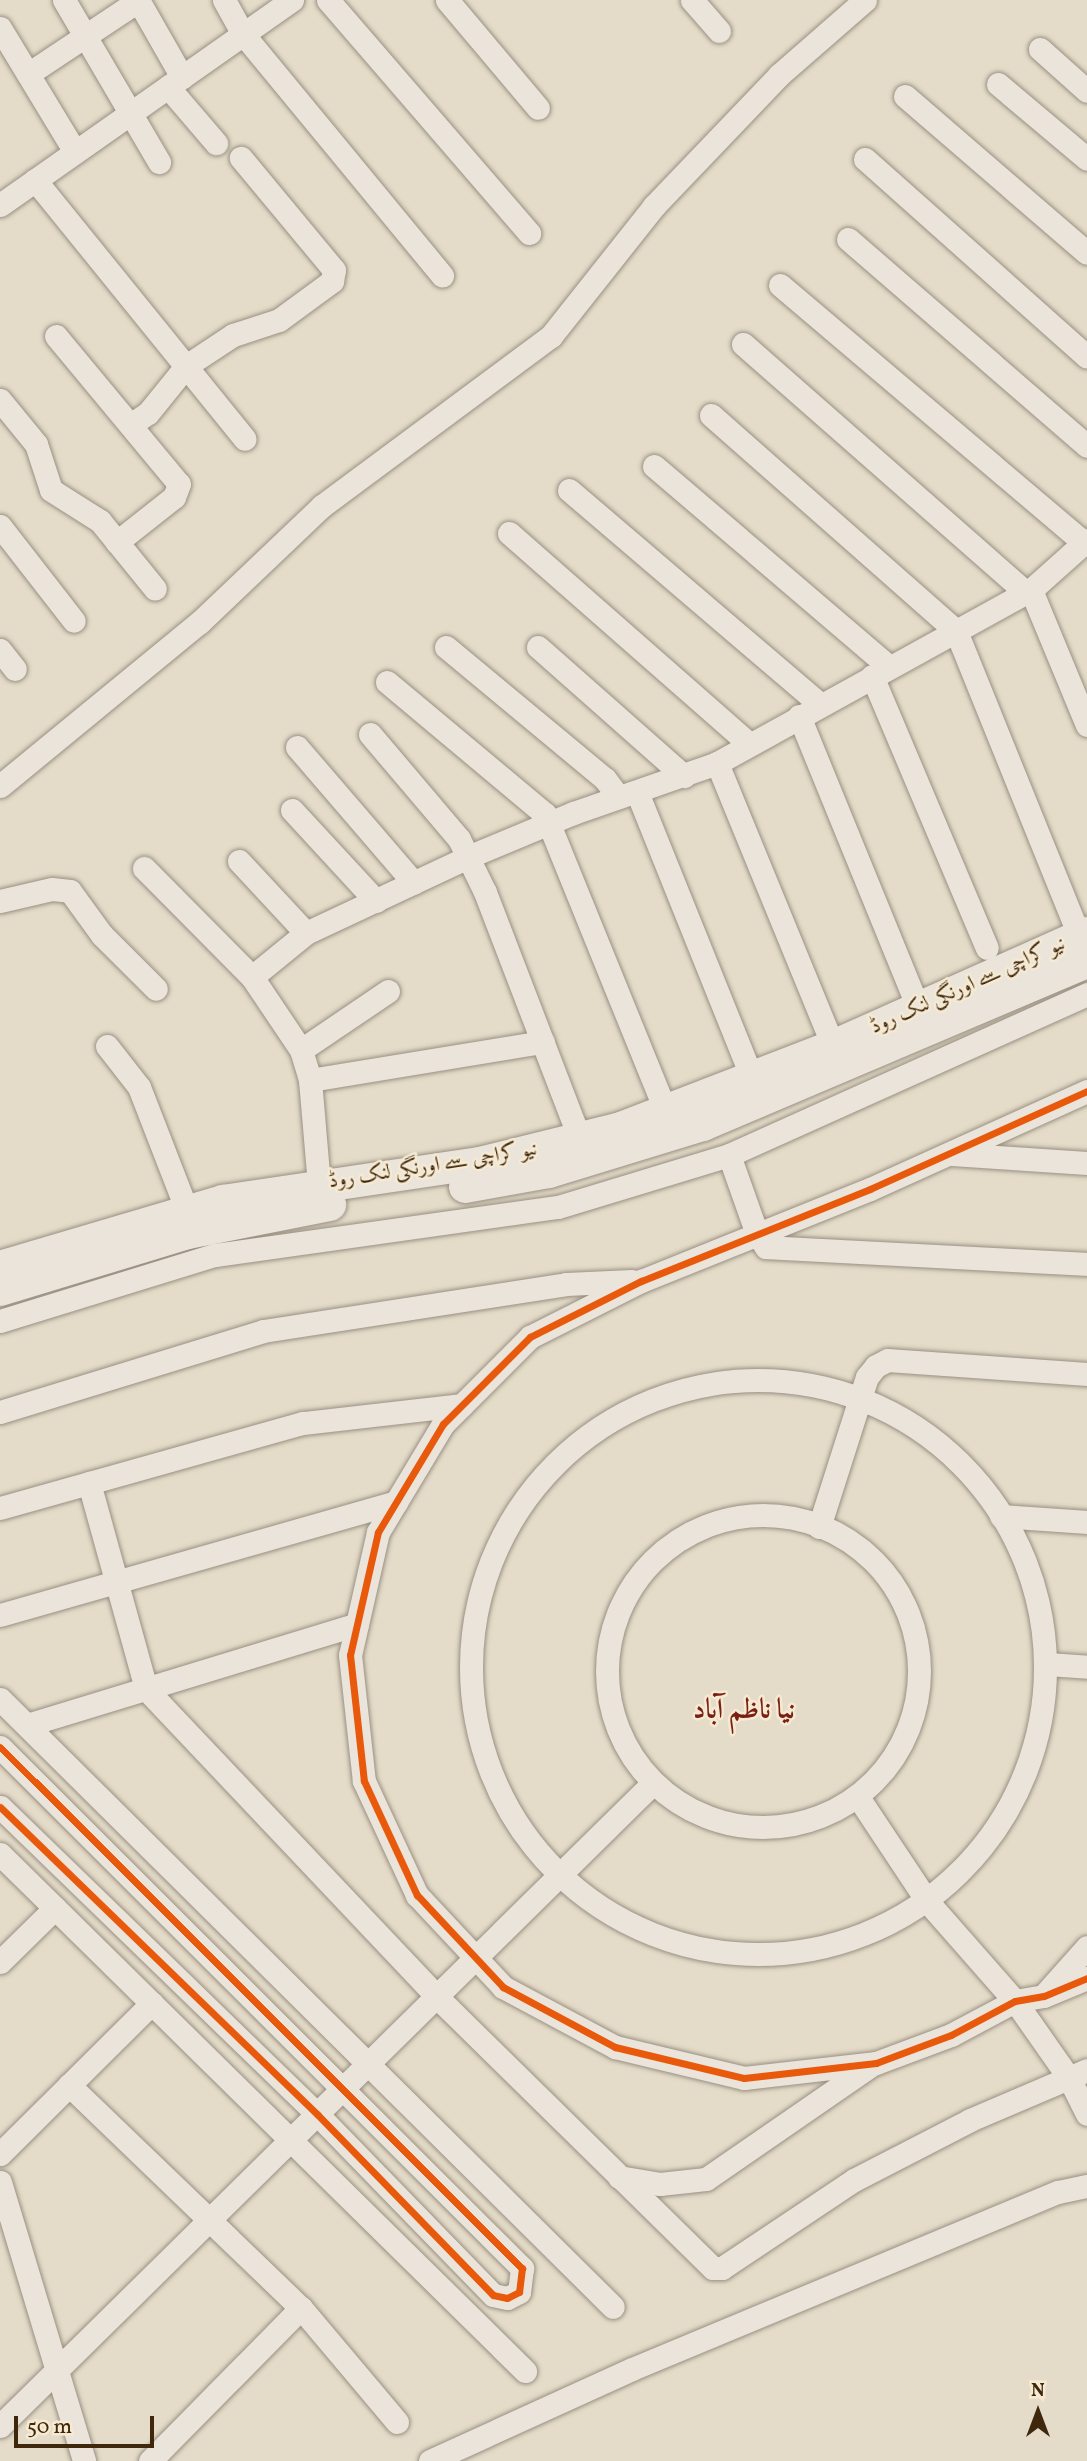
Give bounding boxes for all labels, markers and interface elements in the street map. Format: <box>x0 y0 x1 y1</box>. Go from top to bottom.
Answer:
street label: نیو کراچی سے اورنگی لنک روڈ <box>866 932 1070 1040</box>
street label: نیو کراچی سے اورنگی لنک روڈ <box>327 1137 539 1195</box>
district label: نیا ناظم آباد <box>693 1694 795 1728</box>
north arrow <box>1003 2377 1073 2447</box>
text: N <box>1031 2378 1045 2404</box>
scale bar <box>18 2402 158 2446</box>
text: 50 m <box>27 2413 72 2442</box>

